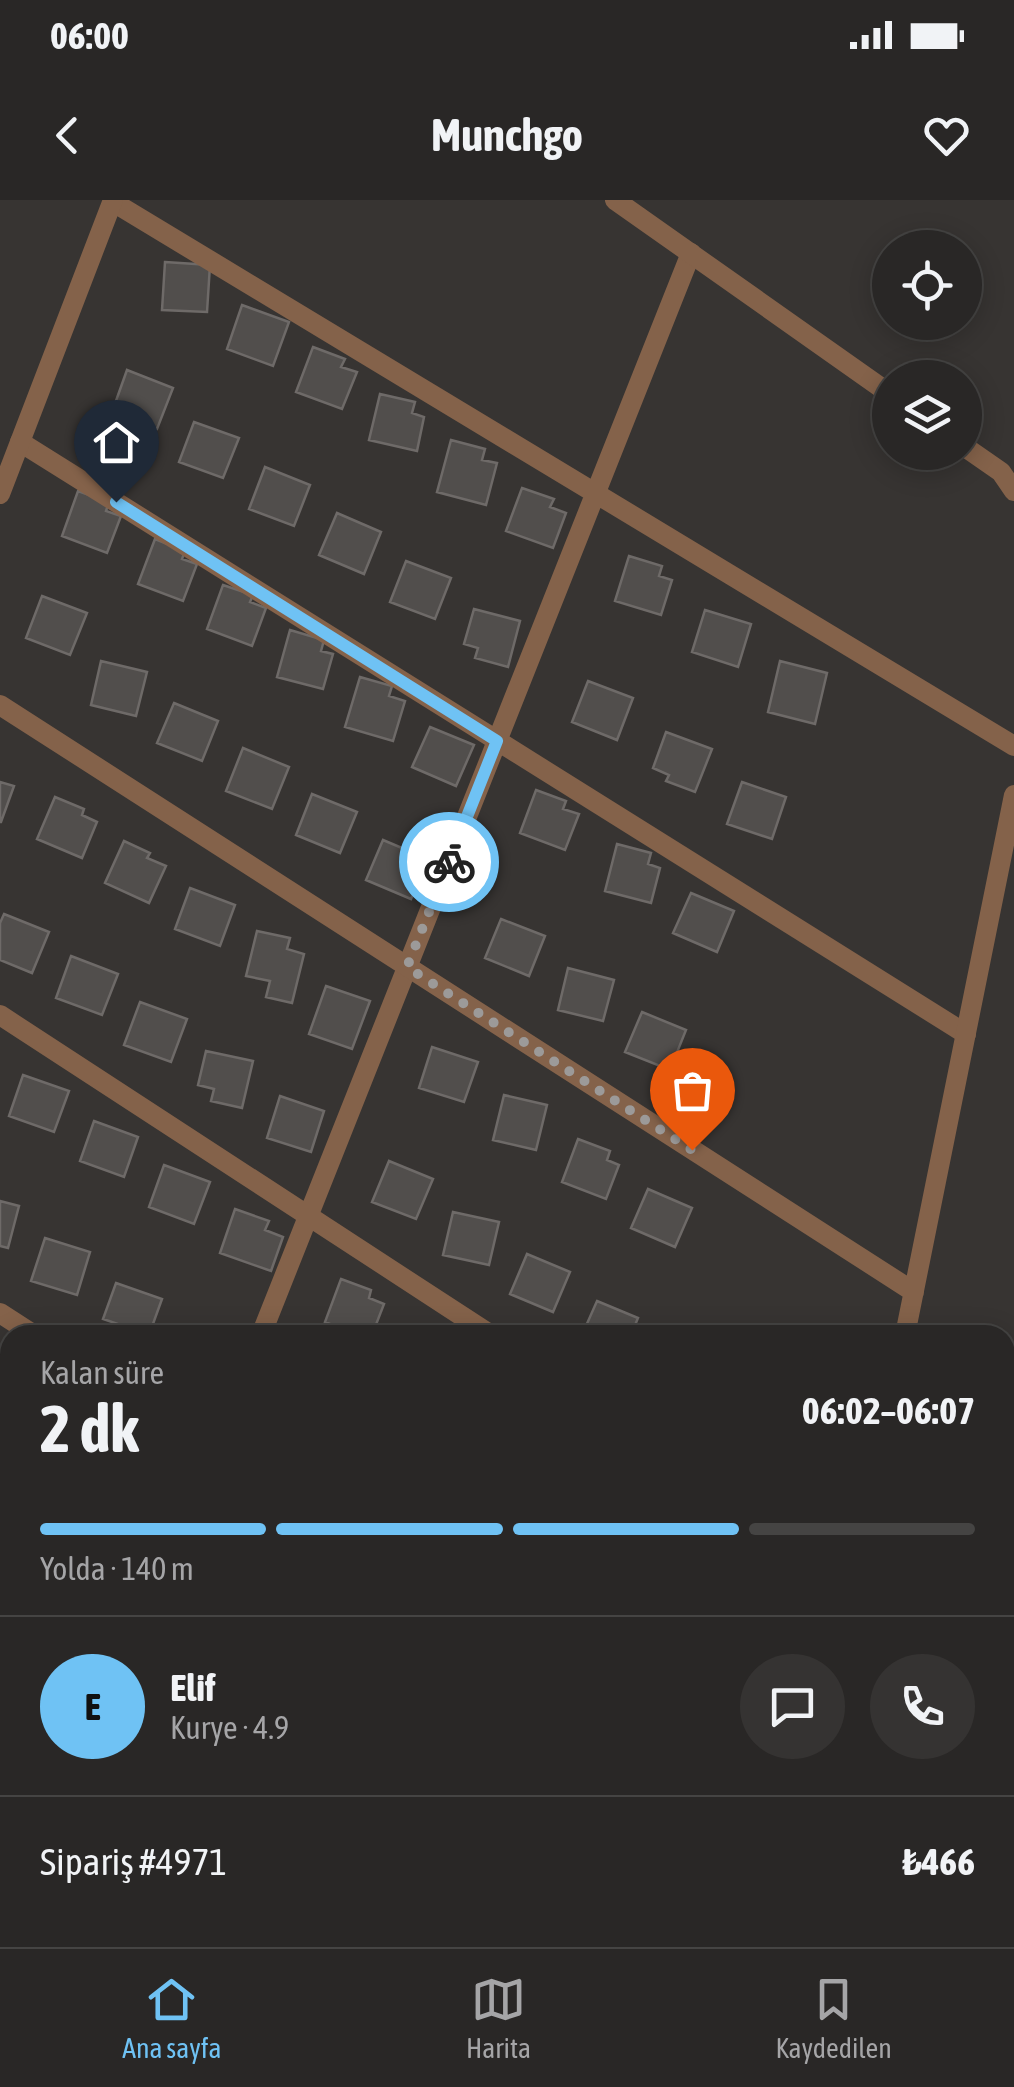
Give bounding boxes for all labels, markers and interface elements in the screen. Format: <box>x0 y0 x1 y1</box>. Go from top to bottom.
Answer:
text: 06:00 <box>50 14 129 57</box>
icon: back <box>40 108 95 163</box>
icon: heart <box>919 108 974 163</box>
text: Munchgo <box>431 109 583 161</box>
map controls <box>872 230 982 470</box>
button: locate <box>872 230 982 340</box>
button: layers <box>872 360 982 470</box>
pin <box>74 400 159 503</box>
icon: home <box>89 415 144 470</box>
courier <box>399 812 499 912</box>
icon: bike <box>422 835 477 890</box>
pin <box>650 1048 735 1151</box>
icon: bag <box>665 1063 720 1118</box>
text: Kalan süre <box>40 1354 164 1391</box>
text: 06:02–06:07 <box>802 1389 975 1432</box>
text: 2 dk <box>40 1391 139 1466</box>
text: Yolda · 140 m <box>40 1550 194 1587</box>
button: chat <box>740 1654 845 1759</box>
button: phone <box>870 1654 975 1759</box>
text: Elif <box>170 1666 216 1709</box>
text: E <box>84 1685 101 1728</box>
text: Kurye · 4.9 <box>170 1709 289 1746</box>
text: Sipariş #4971 <box>40 1840 227 1883</box>
text: ₺466 <box>902 1840 975 1883</box>
tab: Ana sayfa <box>122 1972 222 2064</box>
tab: Harita <box>466 1972 531 2064</box>
tab: Kaydedilen <box>775 1972 892 2064</box>

